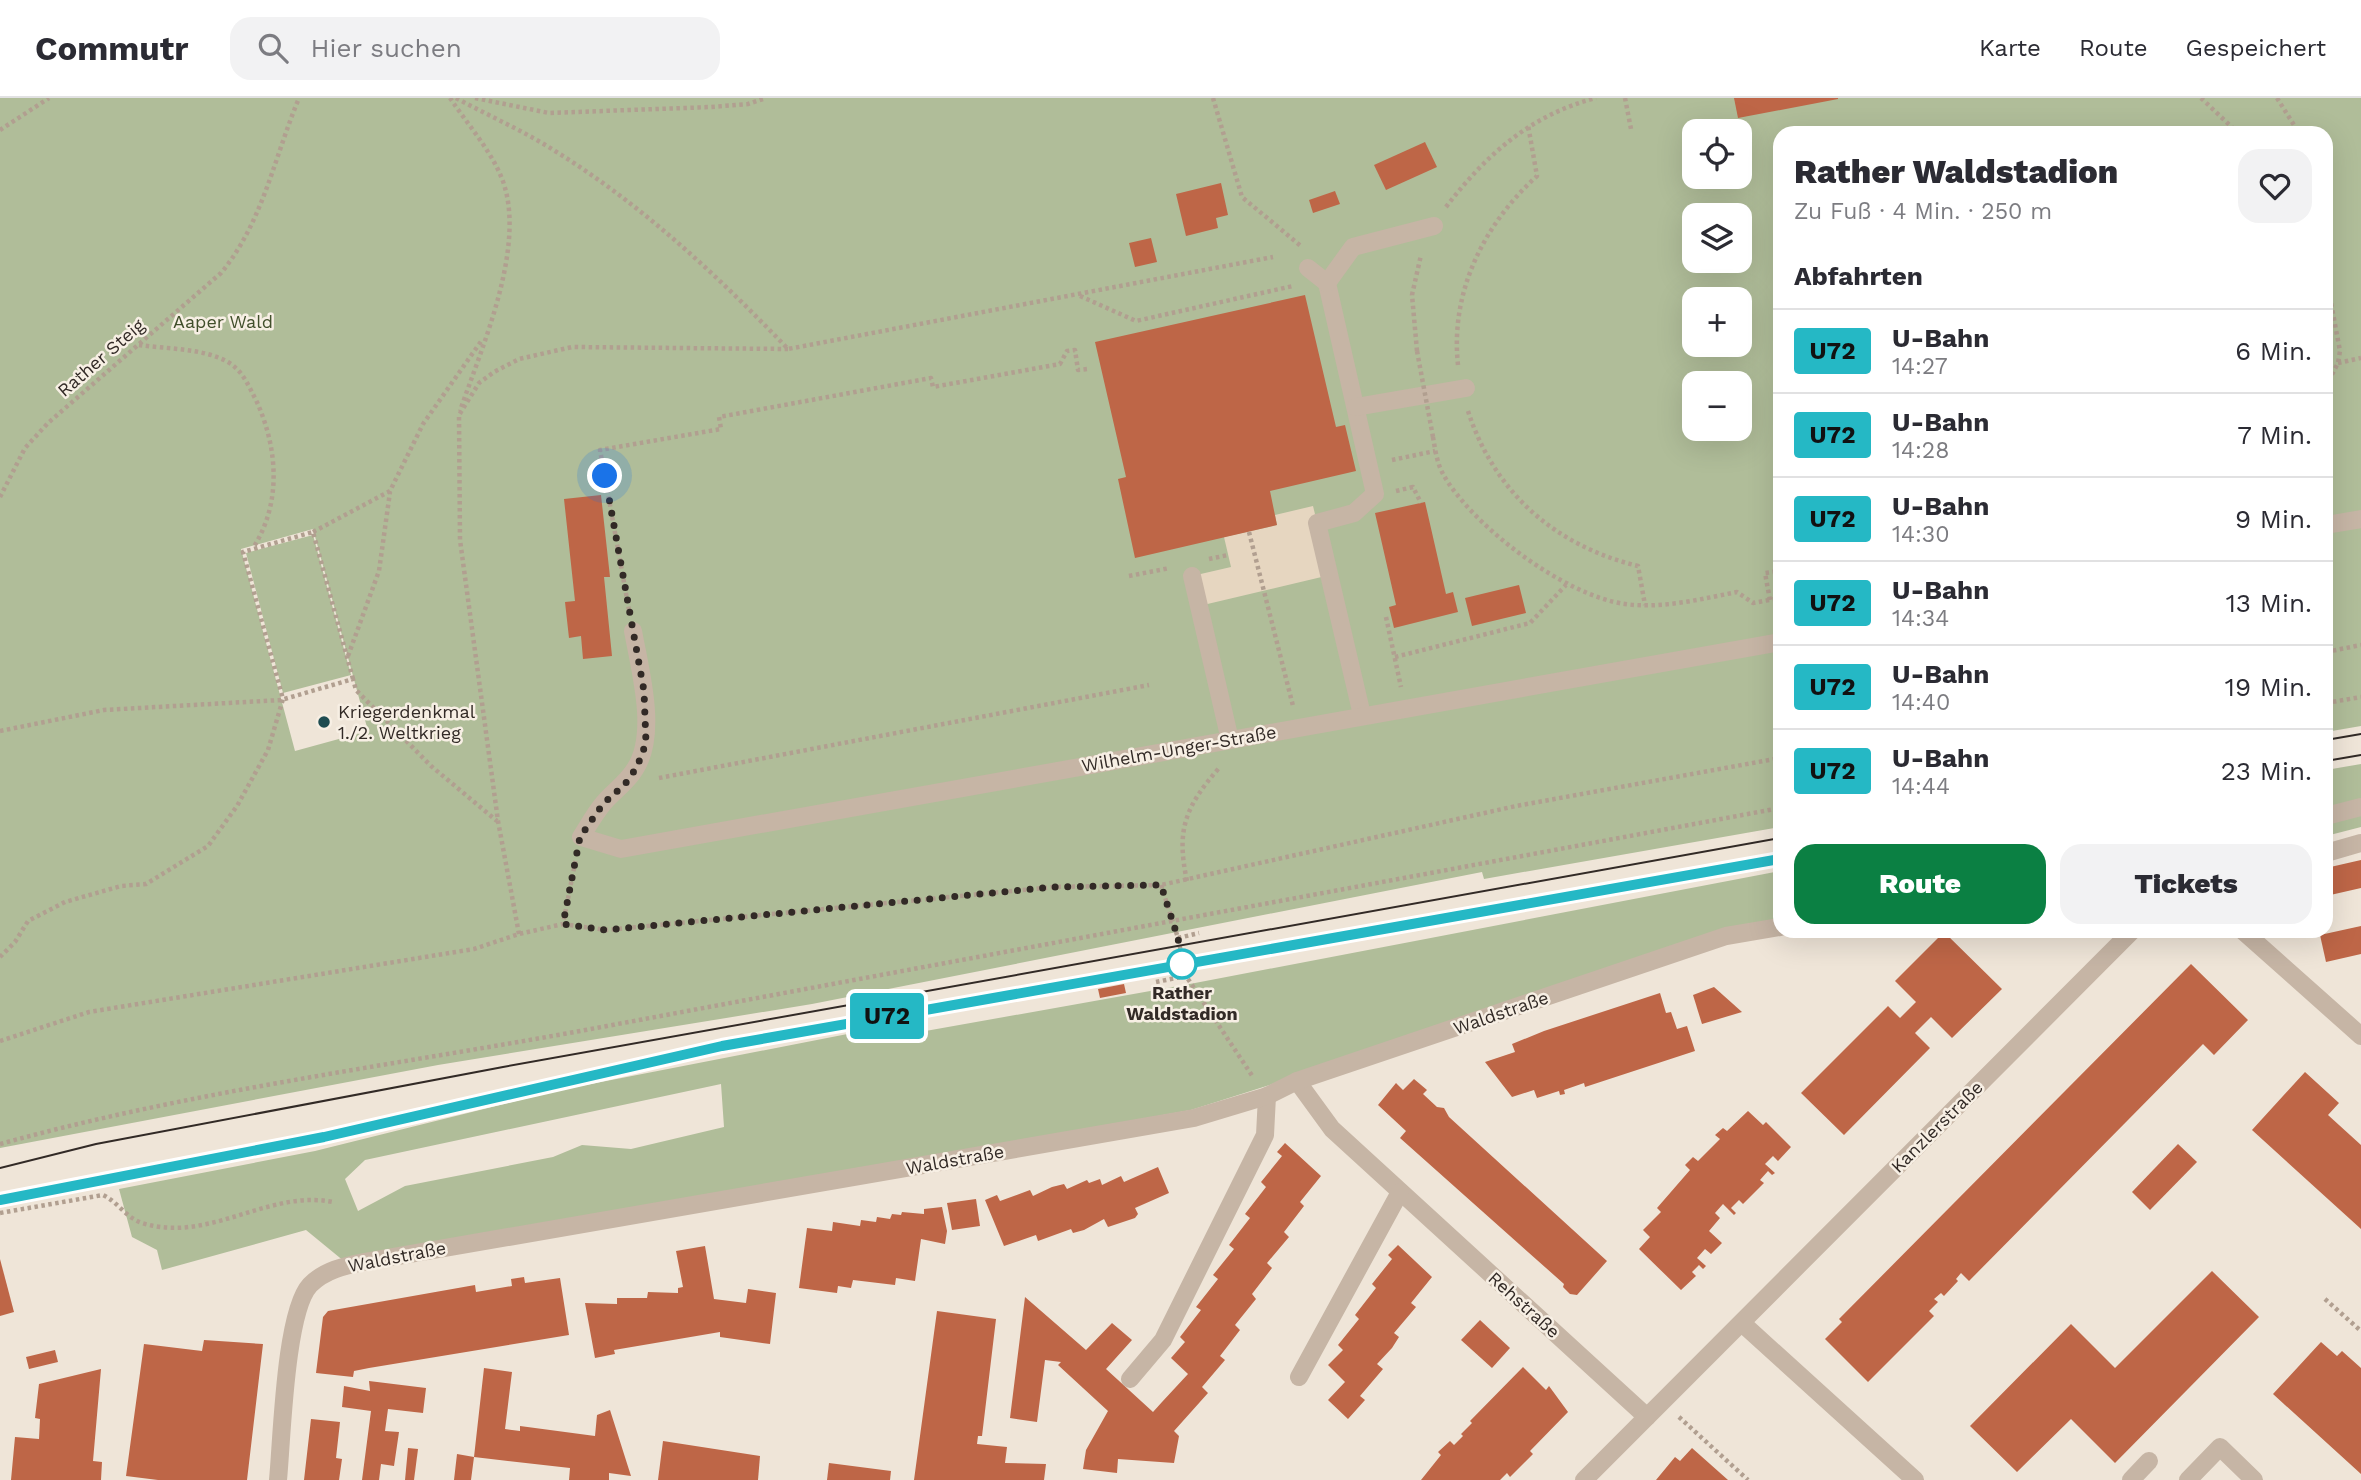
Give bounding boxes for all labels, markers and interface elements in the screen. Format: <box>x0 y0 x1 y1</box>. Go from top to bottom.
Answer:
search box <box>230 17 720 80</box>
text: Commutr <box>35 29 188 68</box>
icon: search <box>254 29 292 67</box>
text: Hier suchen <box>310 33 462 63</box>
text: Karte <box>1979 34 2041 62</box>
text: Route <box>2079 34 2148 62</box>
text: Gespeichert <box>2186 34 2326 62</box>
map controls <box>1682 119 1752 441</box>
button: locate <box>1682 119 1752 189</box>
button: heart <box>2238 149 2312 223</box>
text: Rather Waldstadion <box>1794 152 2118 191</box>
text: Zu Fuß · 4 Min. · 250 m <box>1794 198 2052 225</box>
button: layers <box>1682 203 1752 273</box>
text: Abfahrten <box>1794 261 1923 291</box>
button: + <box>1682 287 1752 357</box>
park label: Aaper Wald <box>173 311 273 332</box>
street label: Rather Steig <box>53 314 149 401</box>
text: U-Bahn <box>1892 323 1989 353</box>
text: 6 Min. <box>2235 336 2312 366</box>
text: U72 <box>1810 337 1855 365</box>
text: 14:27 <box>1892 353 1948 380</box>
button: − <box>1682 371 1752 441</box>
text: U-Bahn <box>1892 407 1989 437</box>
text: 7 Min. <box>2237 420 2312 450</box>
text: U72 <box>1810 421 1855 449</box>
text: 14:28 <box>1892 437 1949 464</box>
your location <box>587 458 622 493</box>
text: U-Bahn <box>1892 491 1989 521</box>
text: 9 Min. <box>2235 504 2312 534</box>
text: U72 <box>1810 505 1855 533</box>
text: 14:30 <box>1892 521 1950 548</box>
text: U-Bahn <box>1892 575 1989 605</box>
text: 13 Min. <box>2226 588 2312 618</box>
text: U72 <box>1810 589 1855 617</box>
text: 14:34 <box>1892 605 1949 632</box>
text: U-Bahn <box>1892 659 1989 689</box>
text: 19 Min. <box>2225 672 2312 702</box>
text: U72 <box>1810 673 1855 701</box>
text: 14:40 <box>1892 689 1950 716</box>
place label: Kriegerdenkmal 1./2. Weltkrieg <box>338 701 476 743</box>
marker: Kriegerdenkmal 1./2. Weltkrieg <box>316 714 332 730</box>
street label: Wilhelm-Unger-Straße <box>1080 721 1278 776</box>
text: U-Bahn <box>1892 743 1989 773</box>
text: 23 Min. <box>2221 756 2312 786</box>
text: U72 <box>1810 757 1855 785</box>
text: 14:44 <box>1892 773 1950 800</box>
button: Route <box>1794 844 2046 924</box>
button: Tickets <box>2060 844 2312 924</box>
marker: Rather Waldstadion <box>1167 949 1197 979</box>
place label: Rather Waldstadion <box>1126 982 1238 1024</box>
street label: Waldstraße <box>1450 986 1551 1039</box>
line badge: U72 <box>847 993 927 1039</box>
text: U72 <box>864 1002 910 1030</box>
street label: Kanzlerstraße <box>1886 1076 1987 1177</box>
street label: Waldstraße <box>904 1141 1006 1178</box>
street label: Waldstraße <box>346 1237 448 1276</box>
street label: Rehstraße <box>1484 1267 1564 1342</box>

